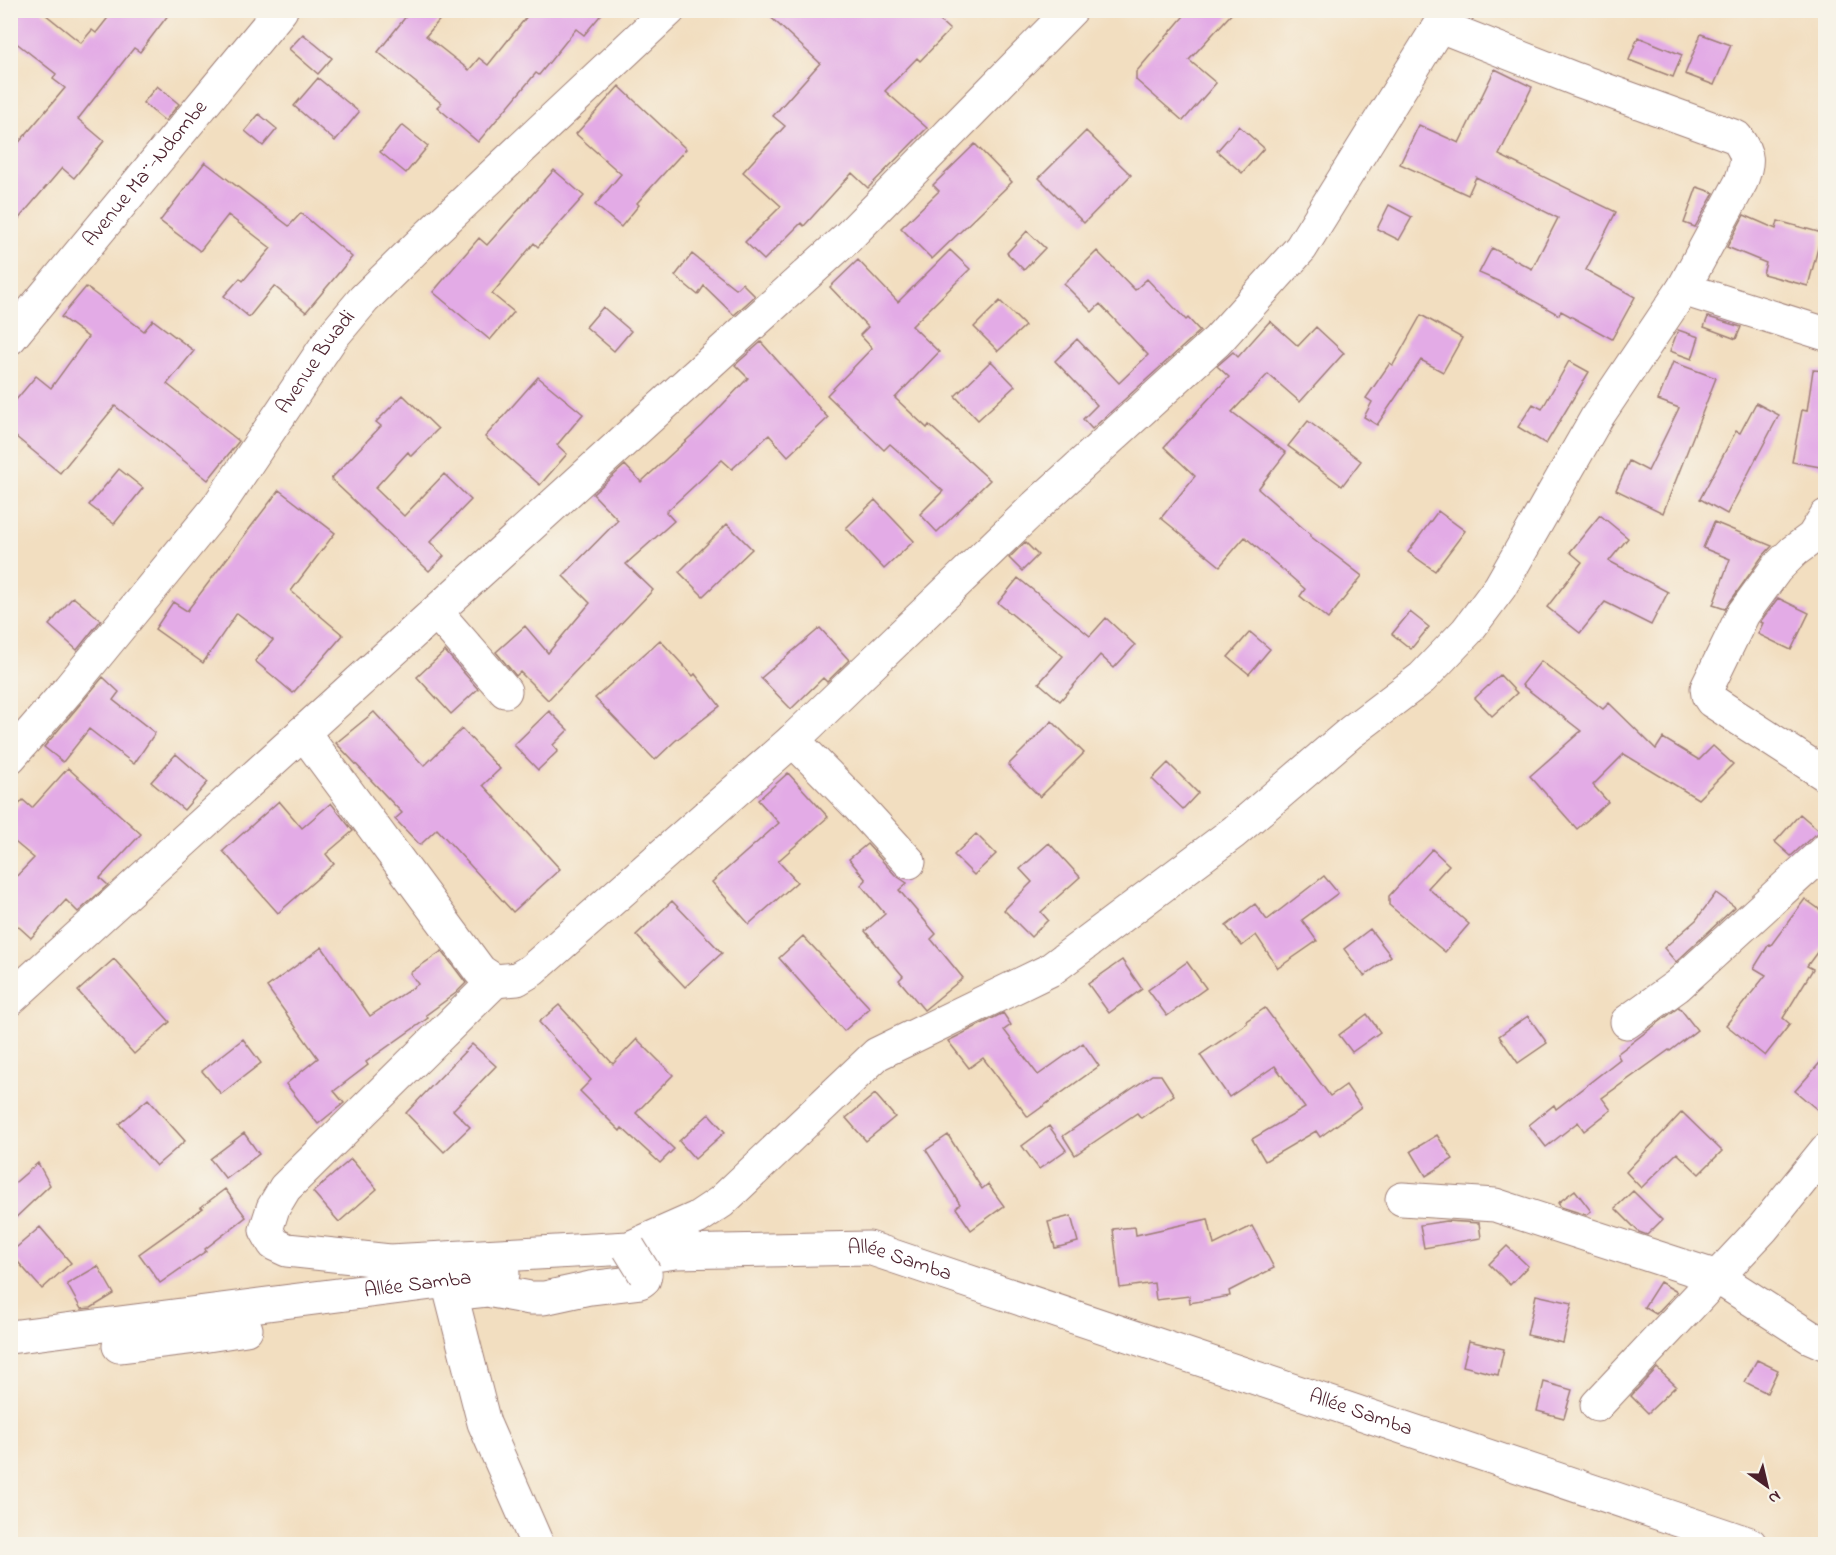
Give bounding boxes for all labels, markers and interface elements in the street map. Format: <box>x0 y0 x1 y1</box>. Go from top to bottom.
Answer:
street label: Avenue Ma¨-Ndombe <box>76 94 216 254</box>
street label: Avenue Buadi <box>269 304 363 420</box>
street label: Allée Samba <box>847 1233 956 1290</box>
street label: Allée Samba <box>362 1263 473 1307</box>
street label: Allée Samba <box>1305 1382 1416 1445</box>
north arrow <box>1737 1456 1797 1516</box>
text: N <box>1763 1484 1785 1510</box>

